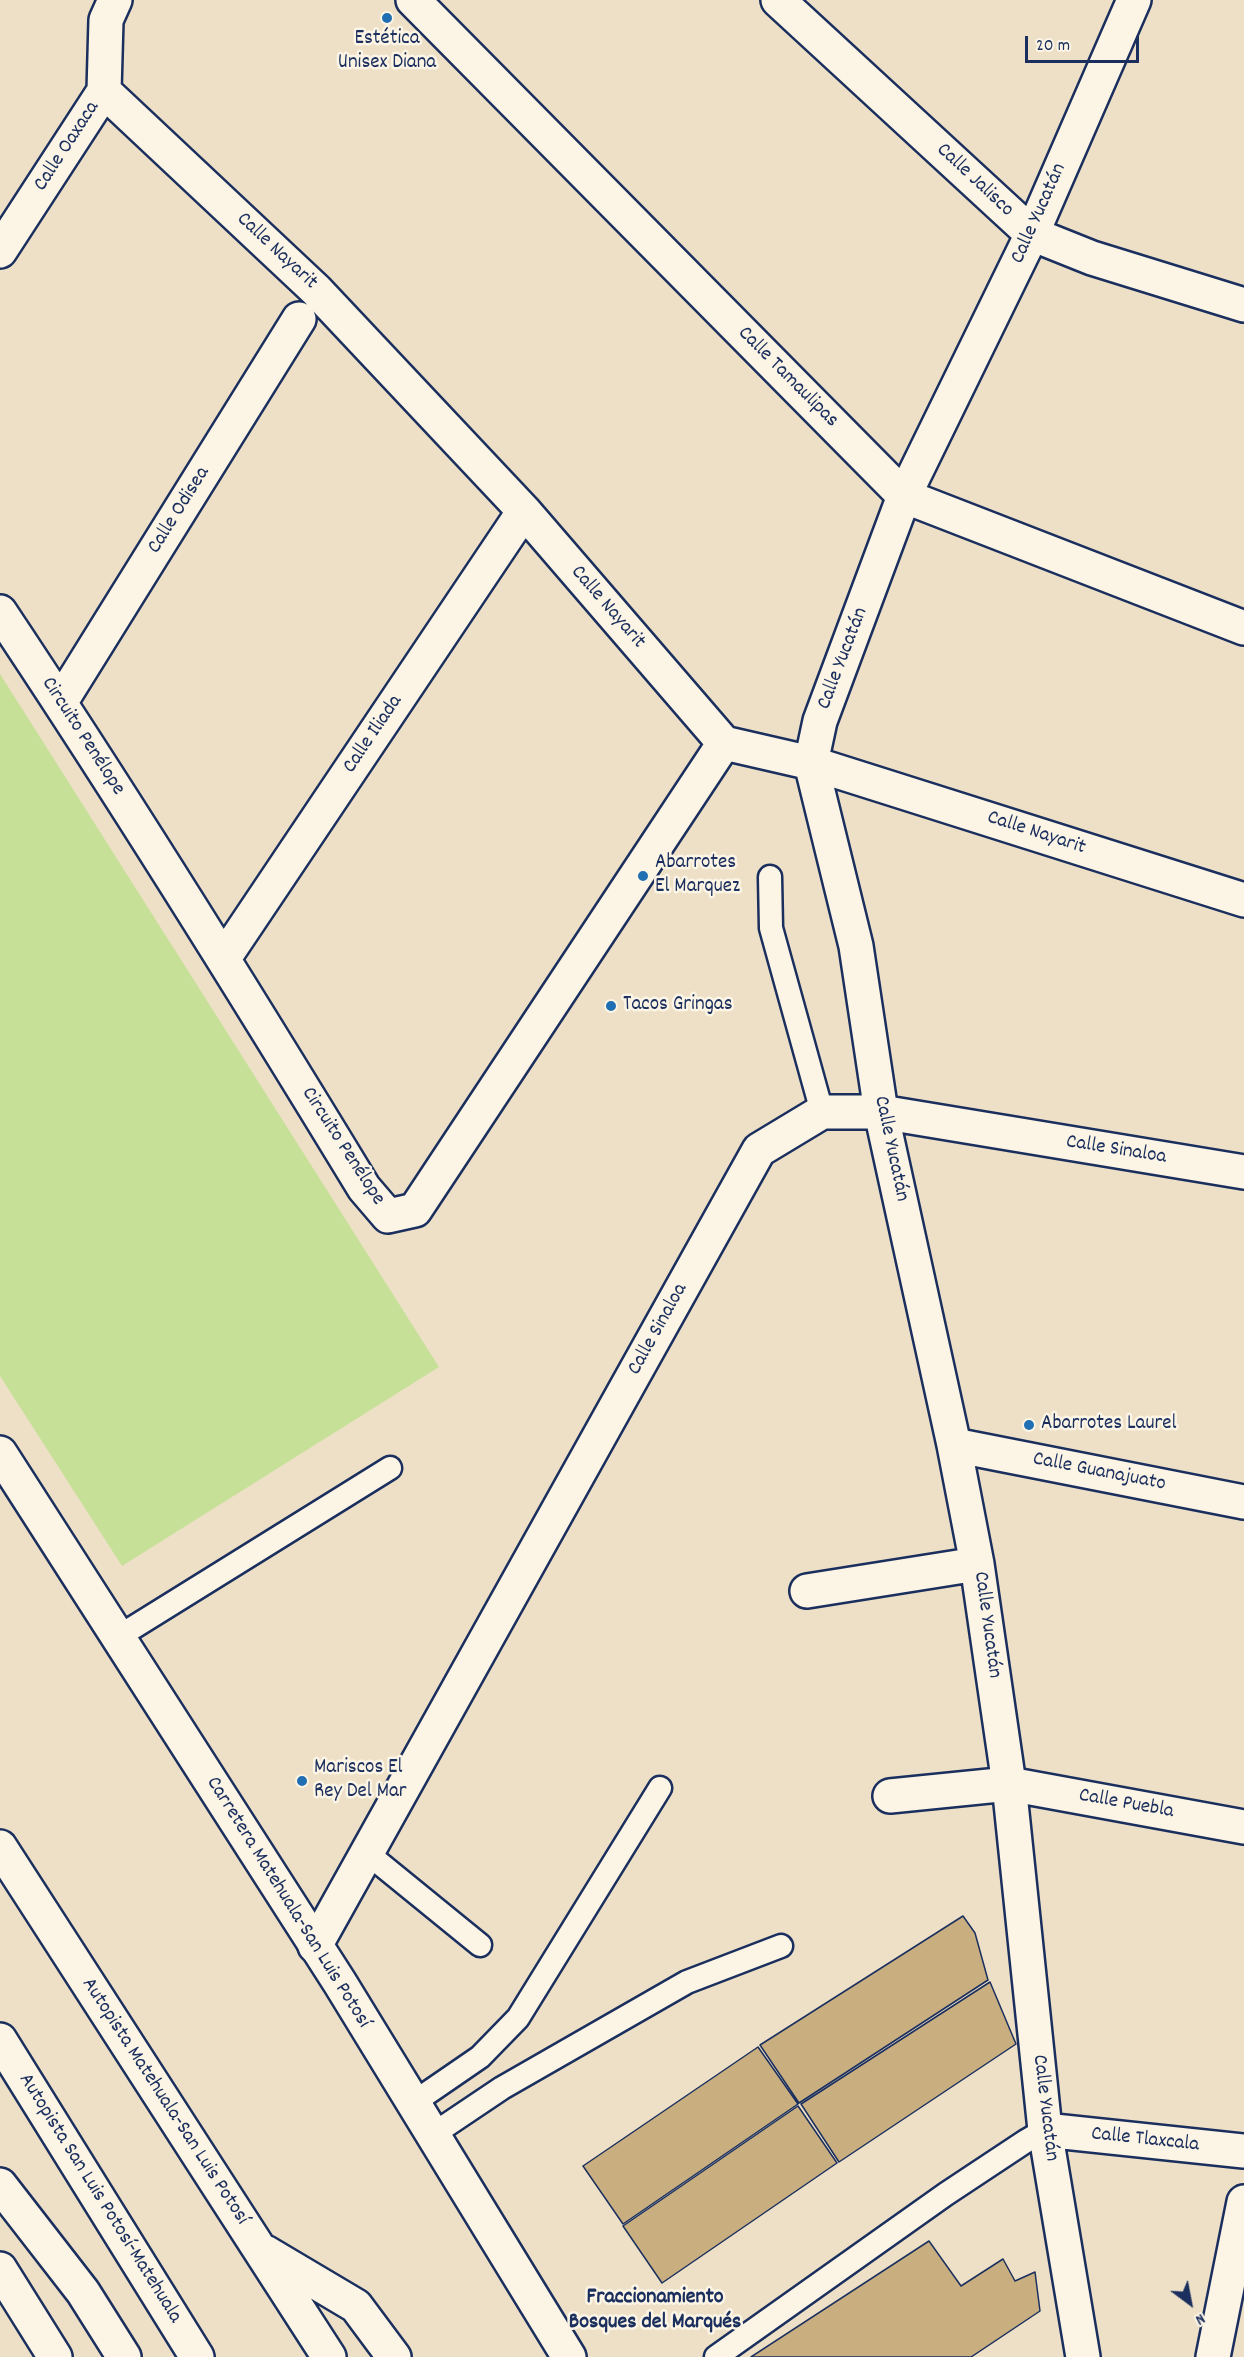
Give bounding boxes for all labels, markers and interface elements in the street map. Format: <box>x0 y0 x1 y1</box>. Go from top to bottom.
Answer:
marker: Estética Unisex Diana <box>380 11 394 25</box>
scale bar <box>1028 24 1142 62</box>
place label: Estética Unisex Diana <box>338 27 436 77</box>
text: 20 m <box>1036 34 1070 59</box>
street label: Calle Oaxaca <box>30 97 106 197</box>
street label: Calle Jalisco <box>930 139 1018 223</box>
street label: Calle Yucatán <box>1007 160 1073 268</box>
street label: Calle Nayarit <box>230 208 322 296</box>
street label: Calle Tamaulipas <box>731 322 843 434</box>
street label: Calle Odisea <box>143 463 217 559</box>
street label: Calle Nayarit <box>564 561 650 655</box>
street label: Calle Yucatán <box>813 604 875 714</box>
street label: Circuito Penélope <box>34 673 130 801</box>
street label: Calle Iliada <box>339 691 409 779</box>
street label: Calle Nayarit <box>983 806 1089 862</box>
place label: Abarrotes El Marquez <box>655 851 740 901</box>
marker: Abarrotes El Marquez <box>636 869 650 883</box>
place label: Tacos Gringas <box>623 993 733 1019</box>
marker: Tacos Gringas <box>604 999 618 1013</box>
street label: Circuito Penélope <box>294 1083 390 1211</box>
street label: Calle Yucatán <box>867 1094 913 1204</box>
street label: Calle Sinaloa <box>1064 1131 1168 1171</box>
street label: Calle Sinaloa <box>623 1280 695 1380</box>
place label: Abarrotes Laurel <box>1041 1412 1176 1438</box>
marker: Abarrotes Laurel <box>1022 1418 1036 1432</box>
street label: Calle Guanajuato <box>1030 1448 1168 1498</box>
street label: Calle Yucatán <box>966 1570 1006 1680</box>
place label: Mariscos El Rey Del Mar <box>314 1756 407 1806</box>
street label: Carretera Matehuala-San Luis Potosí <box>199 1773 375 2033</box>
marker: Mariscos El Rey Del Mar <box>295 1774 309 1788</box>
street label: Calle Puebla <box>1077 1784 1175 1826</box>
street label: Autopista Matehuala-San Luis Potosí <box>75 1974 253 2230</box>
street label: Calle Yucatán <box>1025 2053 1063 2163</box>
street label: Autopista San Luis Potosí-Matehuala <box>12 2070 186 2328</box>
street label: Calle Tlaxcala <box>1090 2123 1200 2159</box>
north arrow <box>1160 2273 1220 2333</box>
district label: Fraccionamiento Bosques del Marqués <box>569 2286 741 2338</box>
text: N <box>1190 2307 1209 2331</box>

